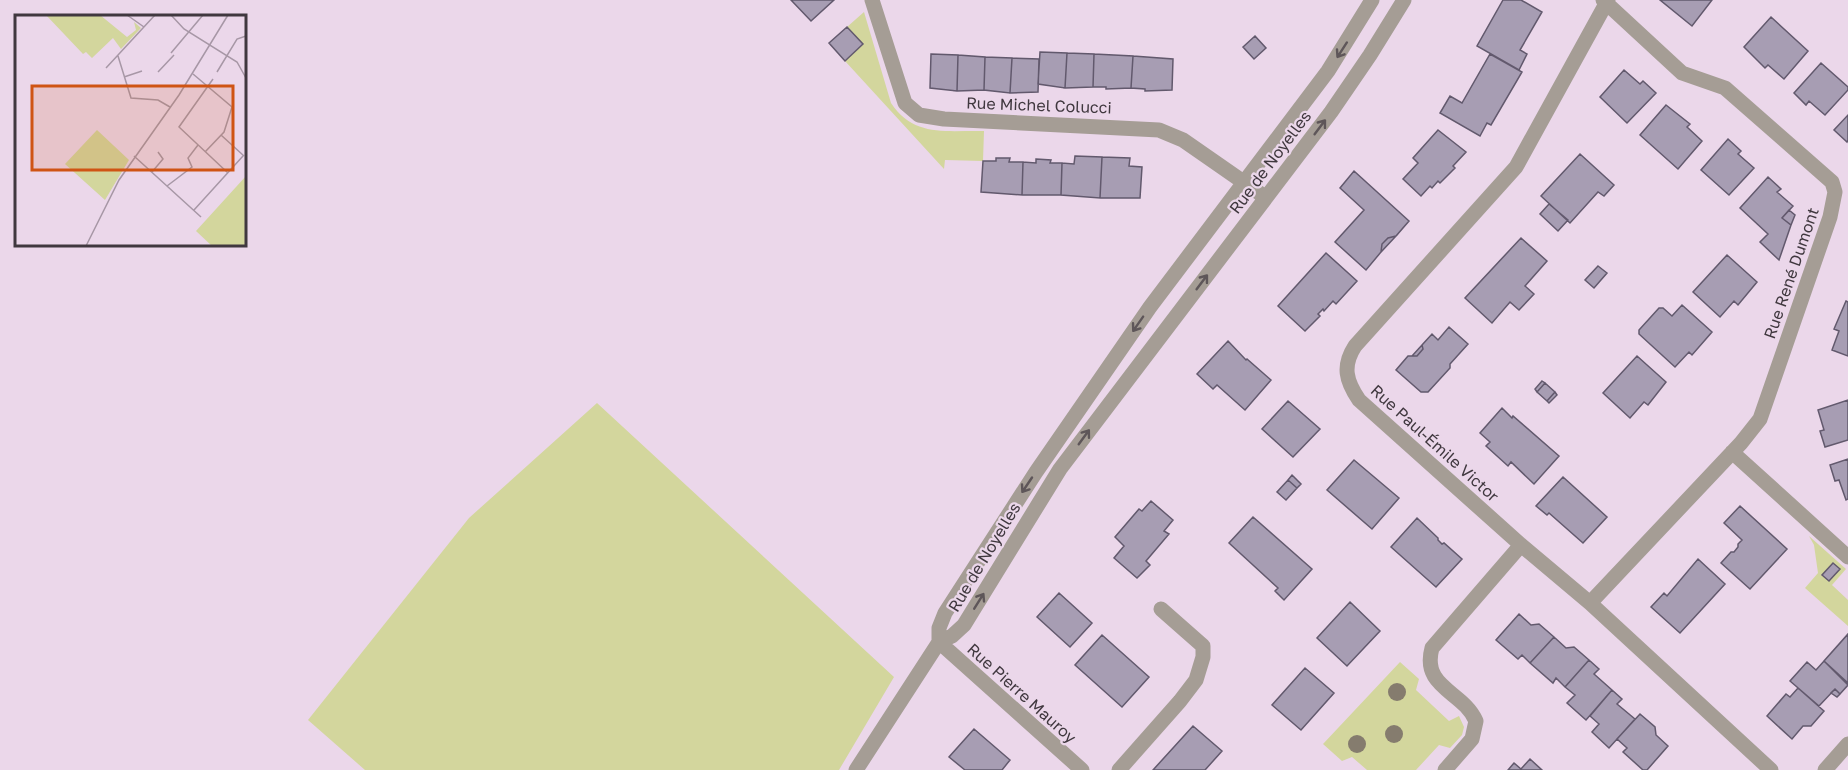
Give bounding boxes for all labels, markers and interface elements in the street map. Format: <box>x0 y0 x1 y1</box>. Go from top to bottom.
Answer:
inset map <box>15 15 246 246</box>
one-way arrow <box>1335 41 1347 58</box>
street label: Rue Michel Colucci <box>966 92 1112 118</box>
street label: Rue de Noyelles <box>1225 107 1315 217</box>
one-way arrow <box>1313 119 1326 135</box>
street label: Rue René Dumont <box>1759 205 1823 341</box>
one-way arrow <box>1195 274 1208 290</box>
one-way arrow <box>1132 316 1144 332</box>
street label: Rue Paul-Émile Victor <box>1367 380 1503 506</box>
one-way arrow <box>1077 429 1090 445</box>
one-way arrow <box>1021 476 1033 493</box>
street label: Rue de Noyelles <box>944 499 1024 615</box>
one-way arrow <box>973 593 985 610</box>
street label: Rue Pierre Mauroy <box>963 639 1081 747</box>

